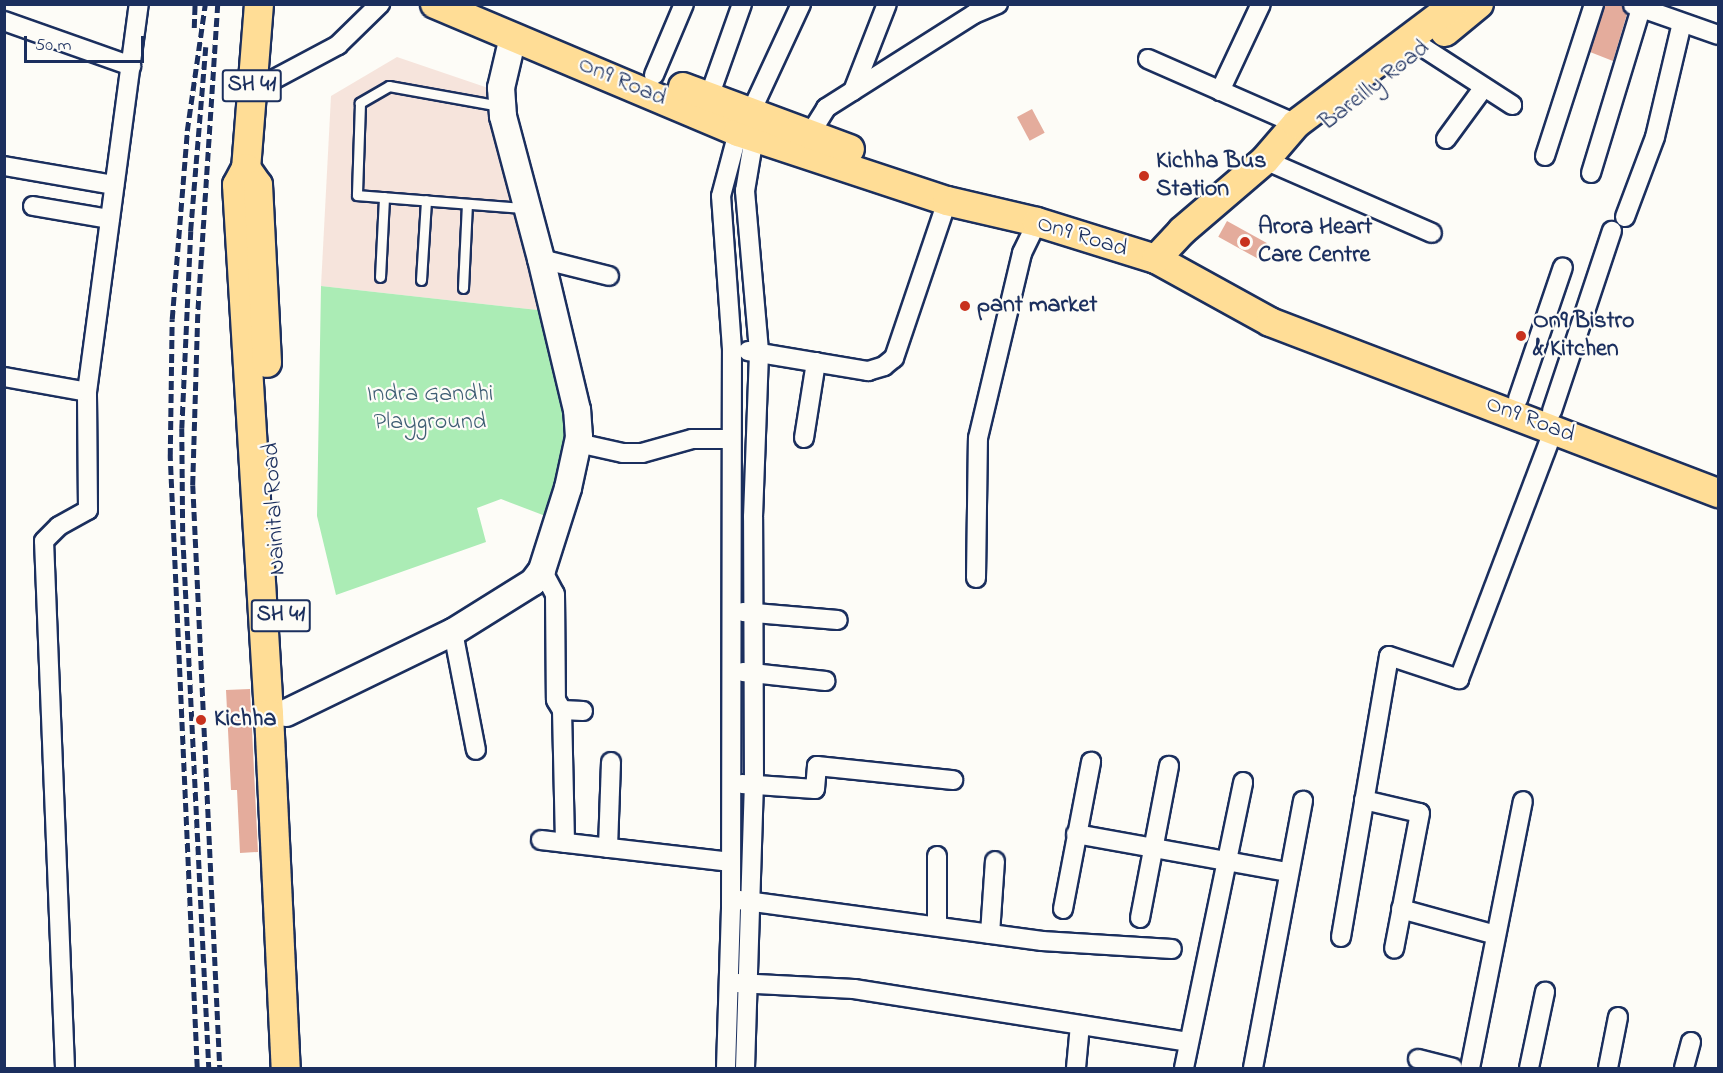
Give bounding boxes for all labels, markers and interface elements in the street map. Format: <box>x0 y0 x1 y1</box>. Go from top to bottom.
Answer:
scale bar <box>27 24 147 62</box>
text: 50 m <box>35 33 72 59</box>
street label: Bareilly Road <box>1314 34 1436 138</box>
street label: On9 Road <box>574 51 670 113</box>
road number: SH 41 <box>220 67 284 105</box>
place label: Kichha Bus Station <box>1156 148 1266 204</box>
marker: Kichha Bus Station <box>1137 169 1151 183</box>
street label: On9 Road <box>1033 210 1131 264</box>
place label: Arora Heart Care Centre <box>1258 214 1372 270</box>
marker: Arora Heart Care Centre <box>1236 233 1254 251</box>
place label: pant market <box>977 292 1097 320</box>
marker: pant market <box>958 299 972 313</box>
place label: On9 Bistro & Kitchen <box>1533 308 1634 364</box>
marker: On9 Bistro & Kitchen <box>1514 329 1528 343</box>
park label: Indra Gandhi Playground <box>367 381 493 437</box>
street label: On9 Road <box>1481 390 1579 450</box>
street label: Nainital Road <box>257 442 293 576</box>
road number: SH 41 <box>250 597 312 635</box>
place label: Kichha <box>214 706 276 734</box>
marker: Kichha <box>192 711 210 729</box>

